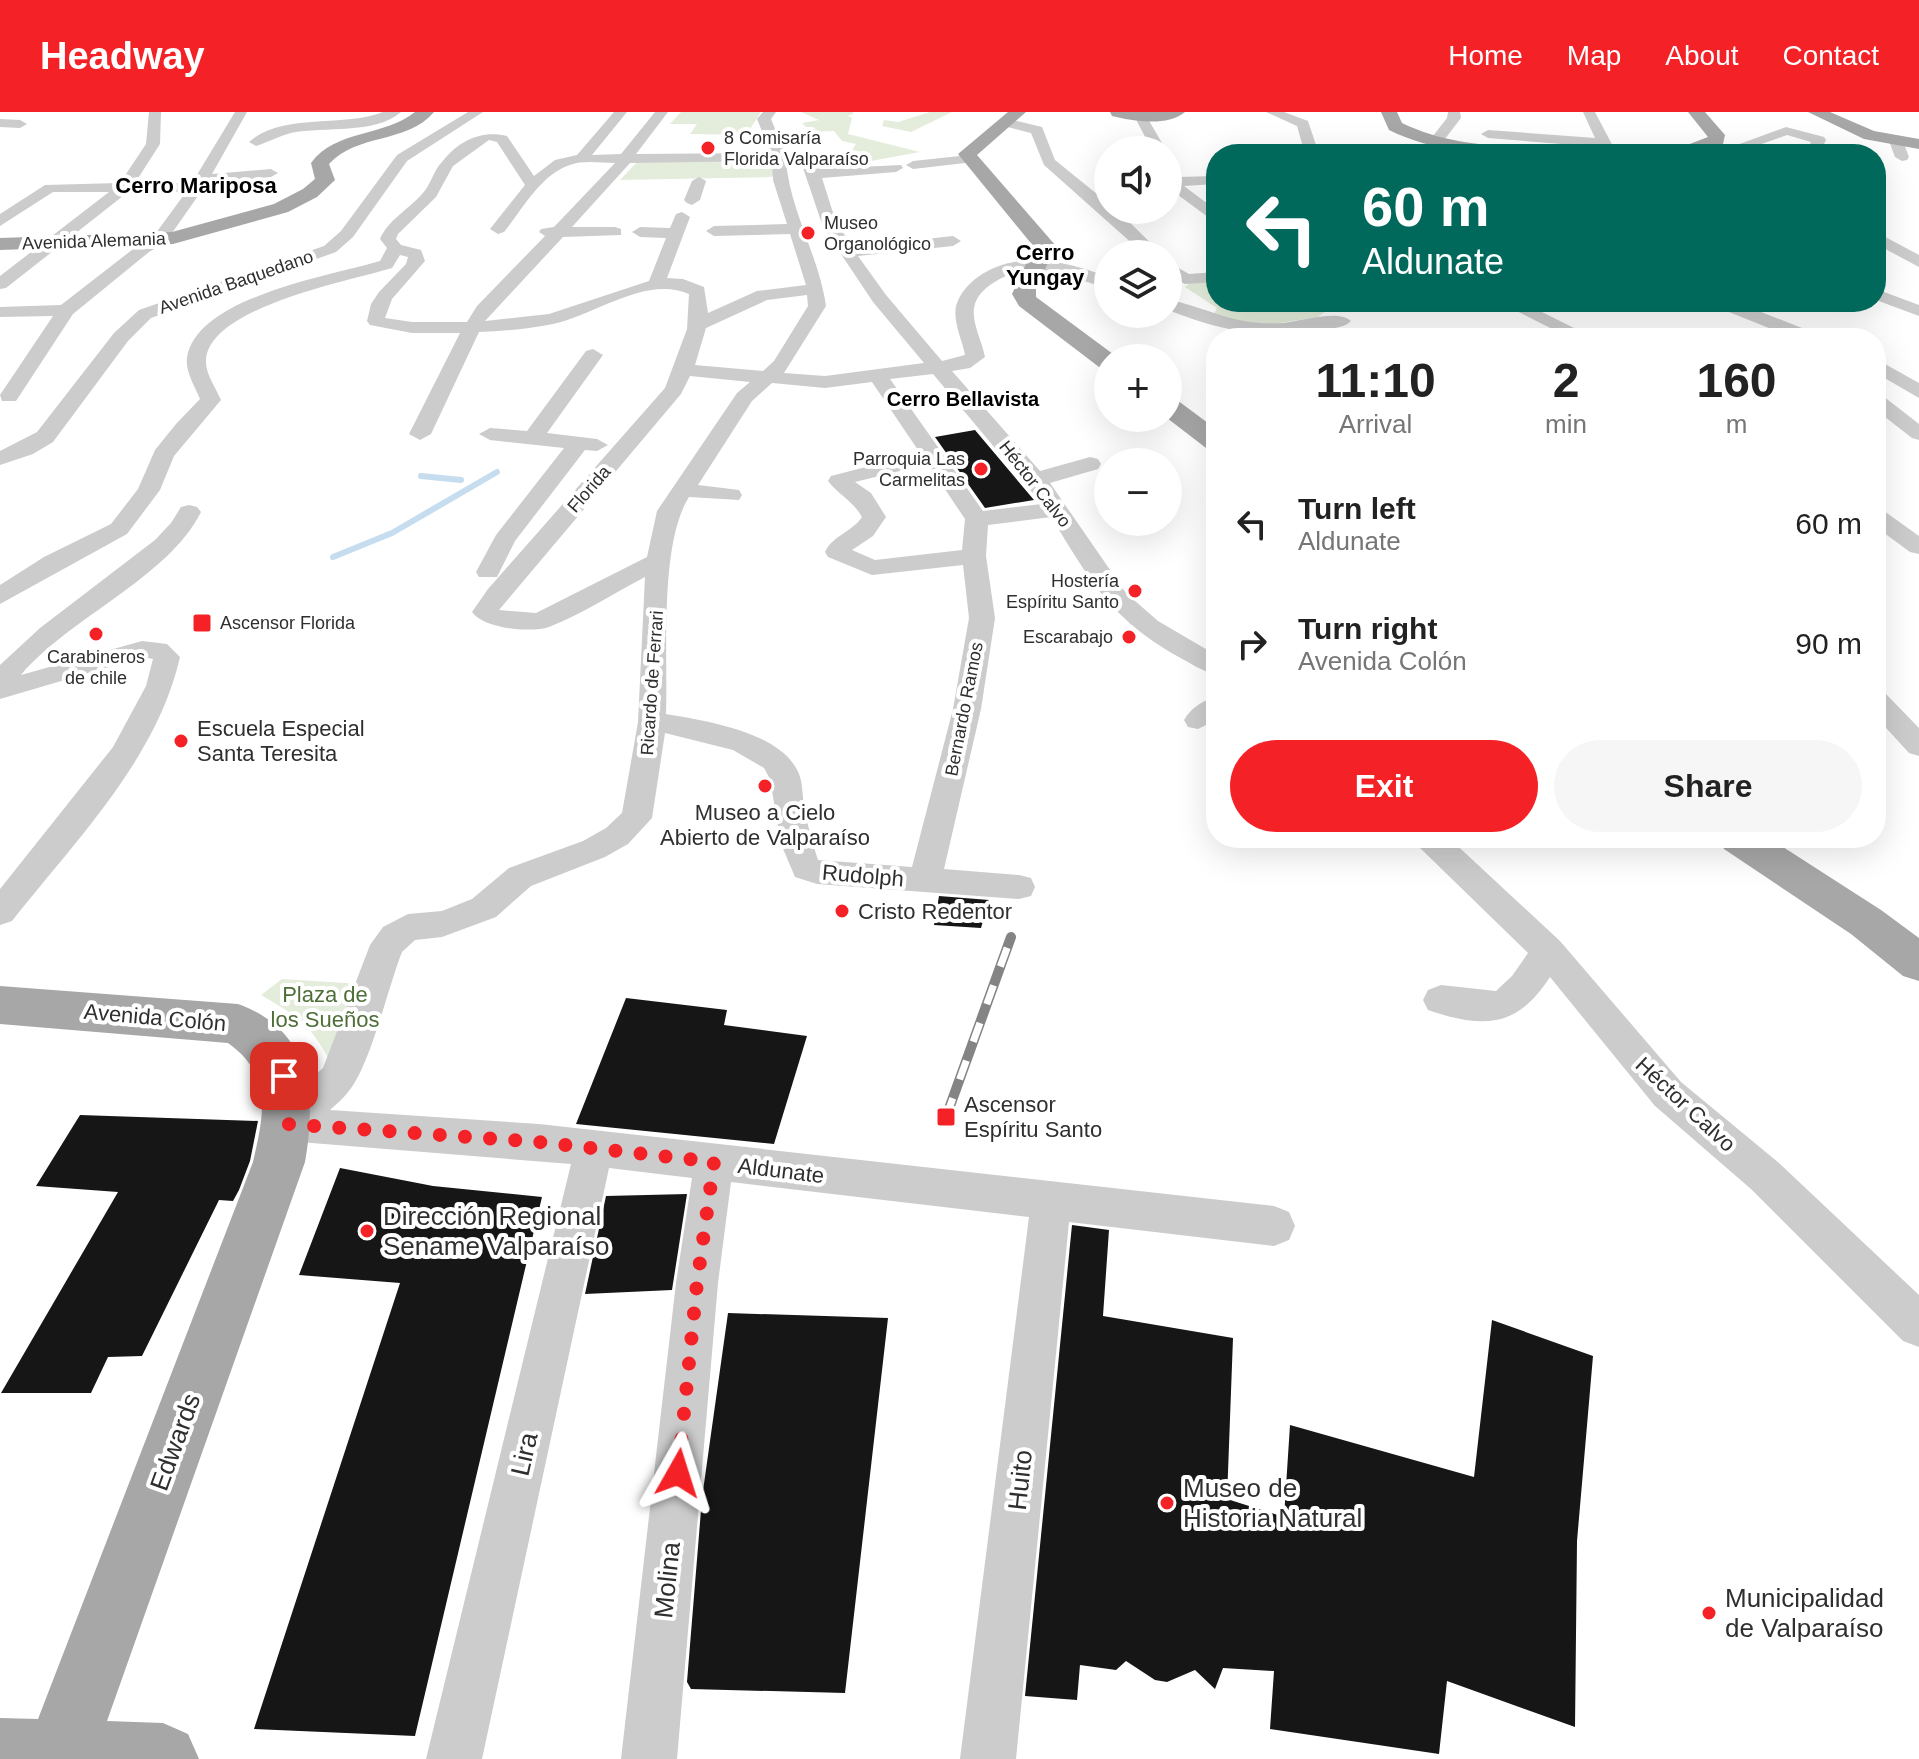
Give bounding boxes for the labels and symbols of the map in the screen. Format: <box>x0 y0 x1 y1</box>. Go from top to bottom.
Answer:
place label: 8 Comisaría Florida Valparaíso <box>724 128 869 169</box>
marker: 8 Comisaría Florida Valparaíso <box>699 139 717 157</box>
district label: Cerro Mariposa <box>115 173 277 198</box>
place label: Museo Organológico <box>824 213 931 254</box>
marker: Museo Organológico <box>799 224 817 242</box>
street label: Avenida Alemania <box>22 228 167 254</box>
district label: Cerro Yungay <box>1006 240 1085 290</box>
street label: Avenida Baquedano <box>156 246 316 318</box>
district label: Cerro Bellavista <box>887 388 1040 410</box>
street label: Héctor Calvo <box>995 437 1075 531</box>
place label: Parroquia Las Carmelitas <box>853 449 965 490</box>
marker: Parroquia Las Carmelitas <box>972 460 990 478</box>
street label: Florida <box>563 461 615 516</box>
place label: Hostería Espíritu Santo <box>1006 571 1120 612</box>
marker: Hostería Espíritu Santo <box>1126 582 1144 600</box>
street label: Ricardo de Ferrari <box>637 610 667 756</box>
marker: Ascensor Florida <box>191 612 213 634</box>
place label: Ascensor Florida <box>220 613 356 633</box>
marker: Carabineros de chile <box>87 625 105 643</box>
place label: Escarabajo <box>1023 627 1113 647</box>
marker: Escarabajo <box>1120 628 1138 646</box>
street label: Bernardo Ramos <box>941 640 987 778</box>
place label: Carabineros de chile <box>47 647 145 688</box>
place label: Escuela Especial Santa Teresita <box>197 716 365 766</box>
marker: Escuela Especial Santa Teresita <box>172 732 190 750</box>
marker: Museo a Cielo Abierto de Valparaíso <box>756 777 774 795</box>
place label: Museo a Cielo Abierto de Valparaíso <box>660 800 870 850</box>
street label: Rudolph <box>821 859 905 892</box>
place label: Cristo Redentor <box>858 899 1012 924</box>
marker: Cristo Redentor <box>833 902 851 920</box>
park label: Plaza de los Sueños <box>271 982 379 1032</box>
street label: Avenida Colón <box>83 999 227 1036</box>
pin <box>250 1042 318 1110</box>
street label: Héctor Calvo <box>1631 1052 1741 1157</box>
place label: Ascensor Espíritu Santo <box>964 1092 1102 1142</box>
marker: Ascensor Espíritu Santo <box>935 1106 957 1128</box>
street label: Aldunate <box>736 1153 826 1188</box>
place label: Dirección Regional Sename Valparaíso <box>383 1201 609 1261</box>
marker: Dirección Regional Sename Valparaíso <box>358 1222 376 1240</box>
street label: Edwards <box>144 1389 206 1495</box>
street label: Lira <box>505 1429 544 1478</box>
position arrow <box>636 1431 720 1515</box>
street label: Huito <box>1002 1448 1038 1512</box>
place label: Museo de Historia Natural <box>1183 1473 1362 1533</box>
marker: Museo de Historia Natural <box>1158 1494 1176 1512</box>
street label: Molina <box>648 1540 686 1620</box>
place label: Municipalidad de Valparaíso <box>1725 1583 1884 1643</box>
marker: Municipalidad de Valparaíso <box>1700 1604 1718 1622</box>

